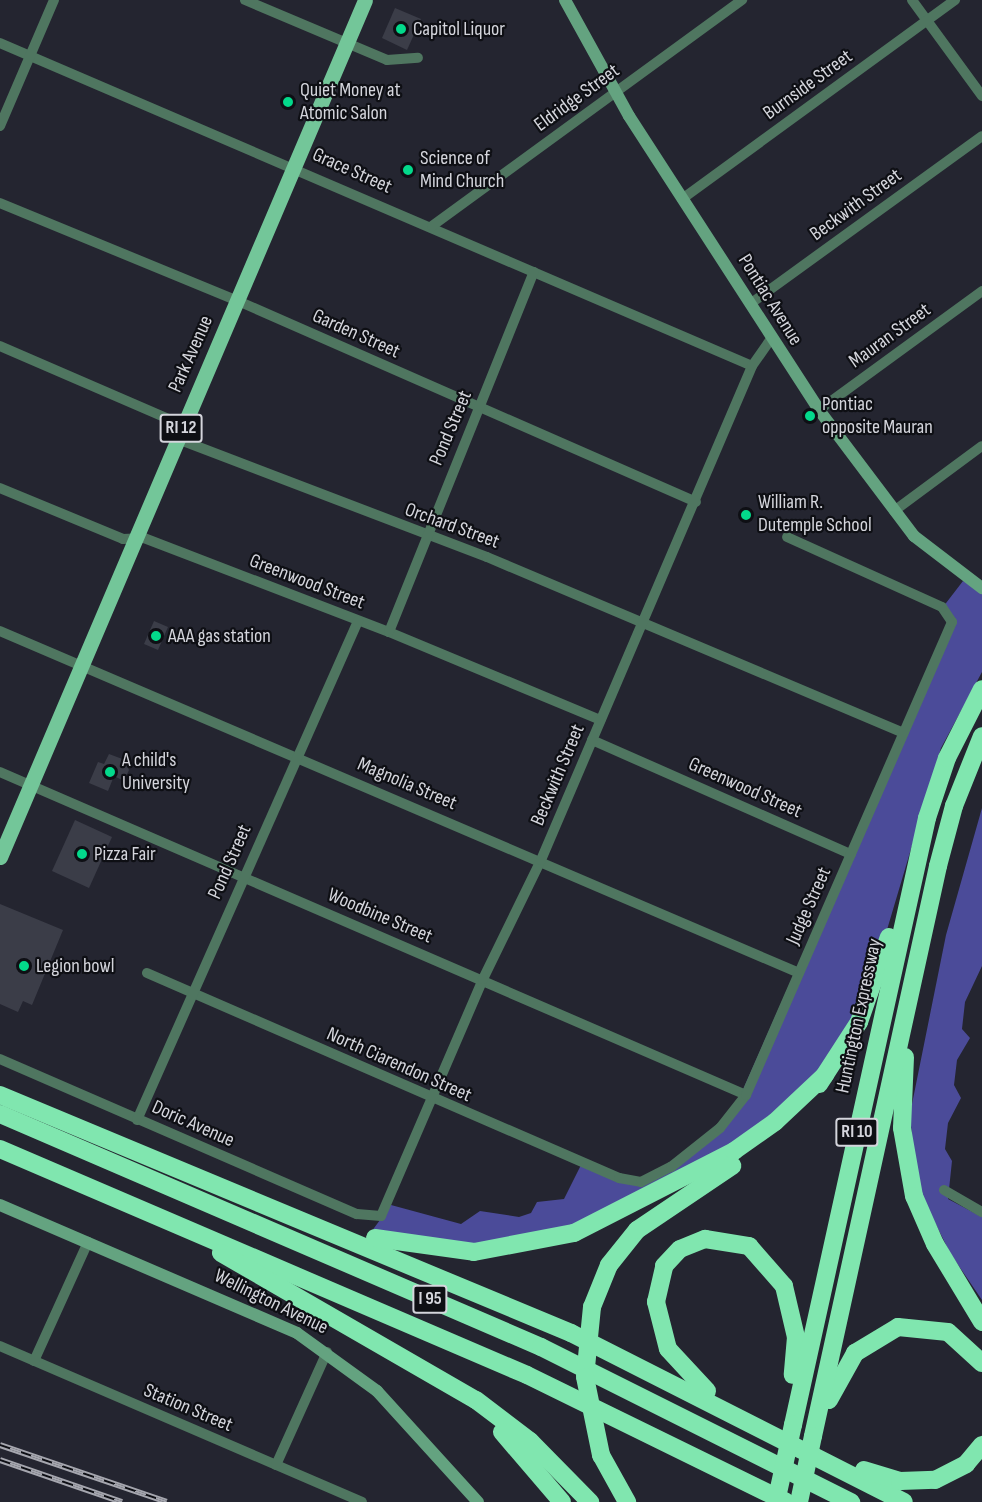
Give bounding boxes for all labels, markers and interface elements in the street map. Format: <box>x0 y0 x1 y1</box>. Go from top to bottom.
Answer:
place label: Capitol Liquor <box>413 17 505 41</box>
marker: Capitol Liquor <box>394 22 408 36</box>
street label: Burnside Street <box>759 45 857 125</box>
street label: Eldridge Street <box>530 59 624 137</box>
place label: Quiet Money at Atomic Salon <box>300 78 401 125</box>
marker: Quiet Money at Atomic Salon <box>281 95 295 109</box>
street label: Grace Street <box>309 143 395 199</box>
place label: Science of Mind Church <box>420 146 504 193</box>
marker: Science of Mind Church <box>401 163 415 177</box>
street label: Beckwith Street <box>805 164 907 246</box>
street label: Pontiac Avenue <box>733 250 807 350</box>
street label: Mauran Street <box>845 298 935 374</box>
street label: Garden Street <box>308 304 404 364</box>
street label: Park Avenue <box>163 312 219 396</box>
street label: Pond Street <box>425 387 477 469</box>
place label: Pontiac opposite Mauran <box>822 392 933 439</box>
marker: Pontiac opposite Mauran <box>803 409 817 423</box>
road number: RI 12 <box>158 413 204 443</box>
place label: William R. Dutemple School <box>758 491 872 538</box>
street label: Orchard Street <box>402 498 502 554</box>
marker: William R. Dutemple School <box>739 508 753 522</box>
street label: Greenwood Street <box>246 549 368 615</box>
place label: AAA gas station <box>168 624 271 648</box>
marker: AAA gas station <box>149 629 163 643</box>
street label: Beckwith Street <box>526 721 590 829</box>
place label: A child's University <box>122 748 190 795</box>
street label: Magnolia Street <box>354 752 460 816</box>
street label: Greenwood Street <box>685 752 805 824</box>
marker: A child's University <box>103 765 117 779</box>
street label: Pond Street <box>203 821 257 903</box>
place label: Pizza Fair <box>94 842 156 866</box>
marker: Pizza Fair <box>75 847 89 861</box>
street label: Judge Street <box>781 864 837 948</box>
street label: Woodbine Street <box>324 883 436 949</box>
street label: Huntington Expressway <box>831 937 887 1095</box>
place label: Legion bowl <box>36 954 114 978</box>
marker: Legion bowl <box>17 959 31 973</box>
street label: North Ciarendon Street <box>323 1022 475 1108</box>
street label: Doric Avenue <box>148 1095 238 1153</box>
road number: RI 10 <box>834 1117 880 1147</box>
street label: Wellington Avenue <box>210 1264 332 1340</box>
road number: I 95 <box>412 1284 448 1314</box>
street label: Station Street <box>140 1379 236 1437</box>

